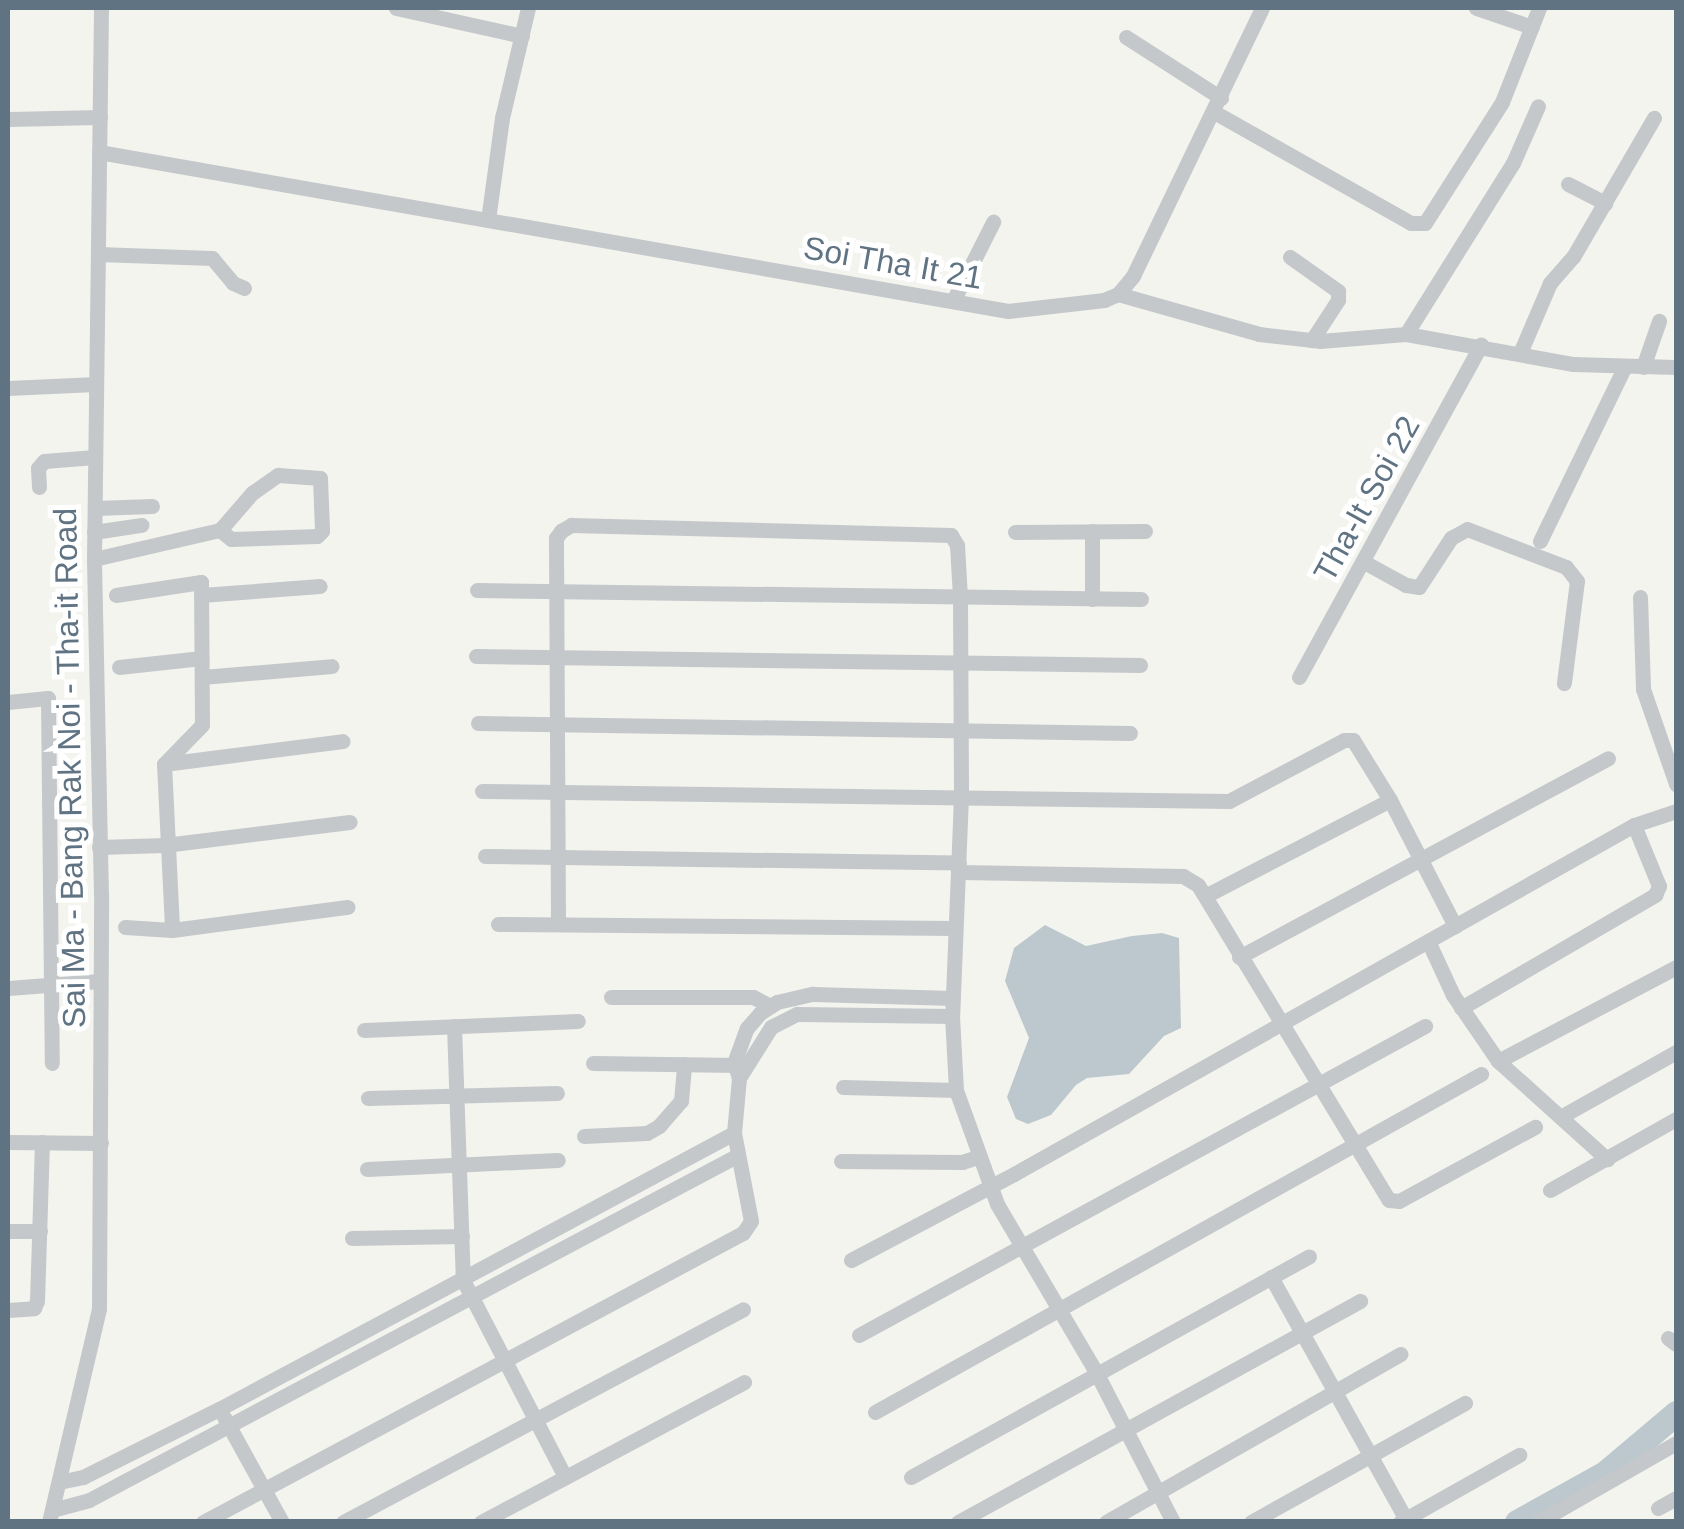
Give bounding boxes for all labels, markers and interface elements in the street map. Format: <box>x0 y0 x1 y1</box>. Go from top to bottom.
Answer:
street label: Soi Tha It 21 <box>800 228 986 298</box>
street label: Tha-It Soi 22 <box>1306 410 1428 588</box>
street label: Sai Ma - Bang Rak Noi - Tha-it Road <box>46 507 94 1029</box>

